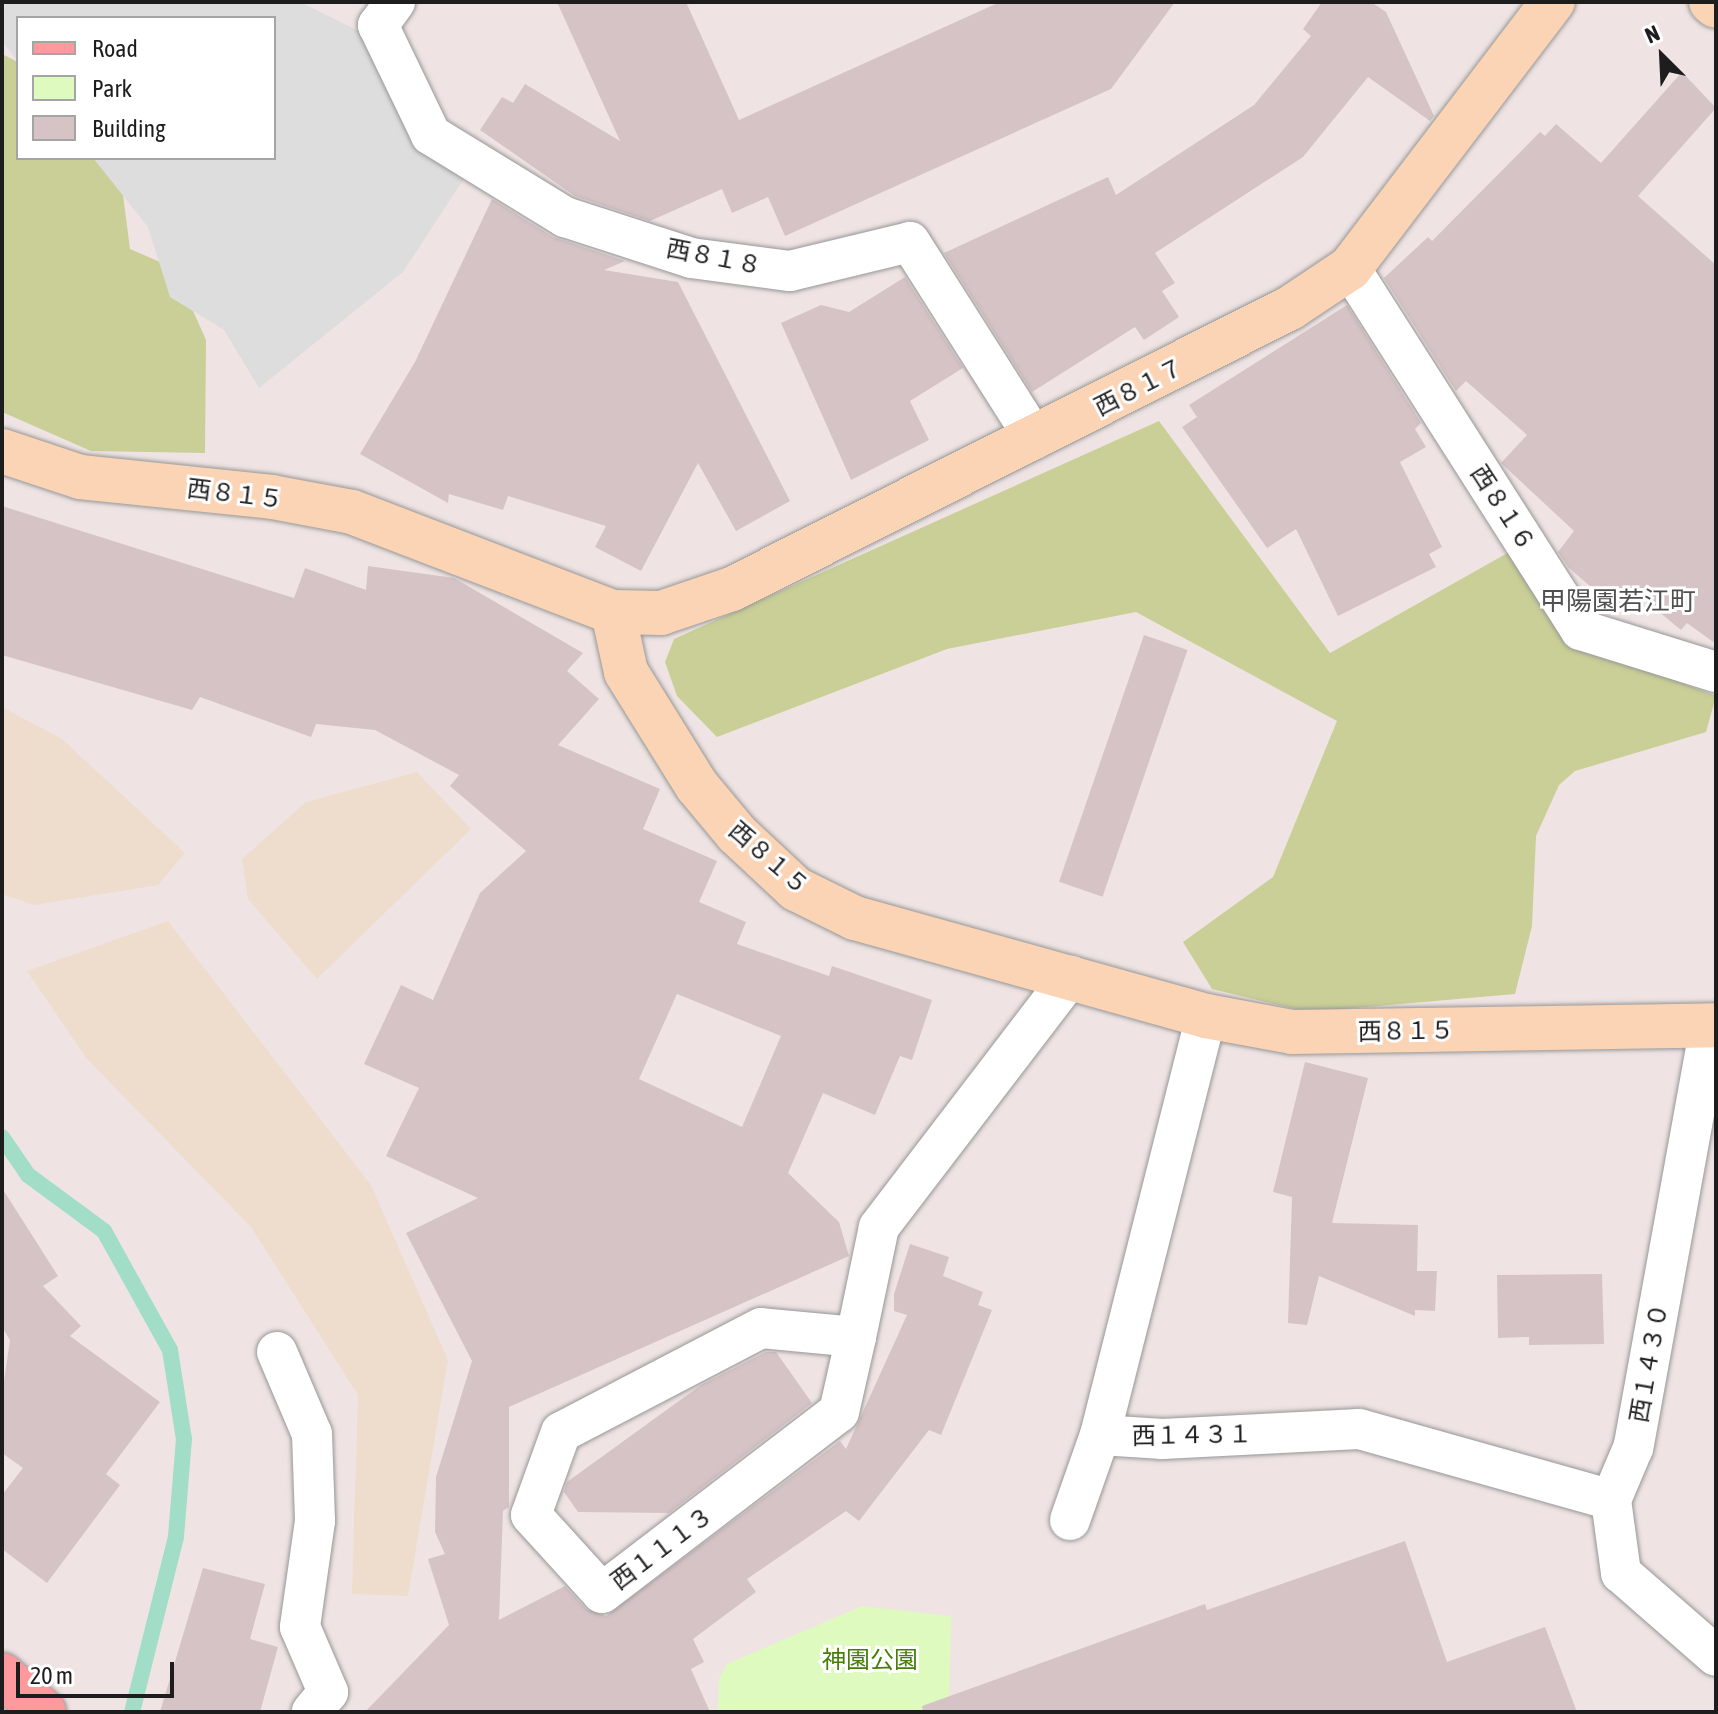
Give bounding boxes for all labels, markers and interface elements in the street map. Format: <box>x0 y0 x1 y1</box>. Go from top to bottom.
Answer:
legend <box>16 16 276 160</box>
north arrow <box>1622 16 1702 96</box>
text: N <box>1641 20 1663 49</box>
text: Road <box>92 35 138 62</box>
text: Park <box>92 75 132 102</box>
text: Building <box>92 115 165 142</box>
street label: 西８１８ <box>664 234 764 280</box>
street label: 西８１７ <box>1090 352 1188 422</box>
street label: 西８１６ <box>1465 460 1541 556</box>
street label: 西８１５ <box>186 474 284 514</box>
district label: 甲陽園若江町 <box>1540 586 1696 618</box>
street label: 西８１５ <box>723 816 815 900</box>
street label: 西８１５ <box>1358 1016 1454 1046</box>
street label: 西１４３０ <box>1624 1301 1674 1425</box>
street label: 西１４３１ <box>1132 1420 1252 1450</box>
street label: 西１１１３ <box>605 1500 719 1596</box>
scale bar <box>20 1646 178 1696</box>
park label: 神園公園 <box>822 1646 918 1674</box>
text: 20 m <box>30 1662 73 1689</box>

